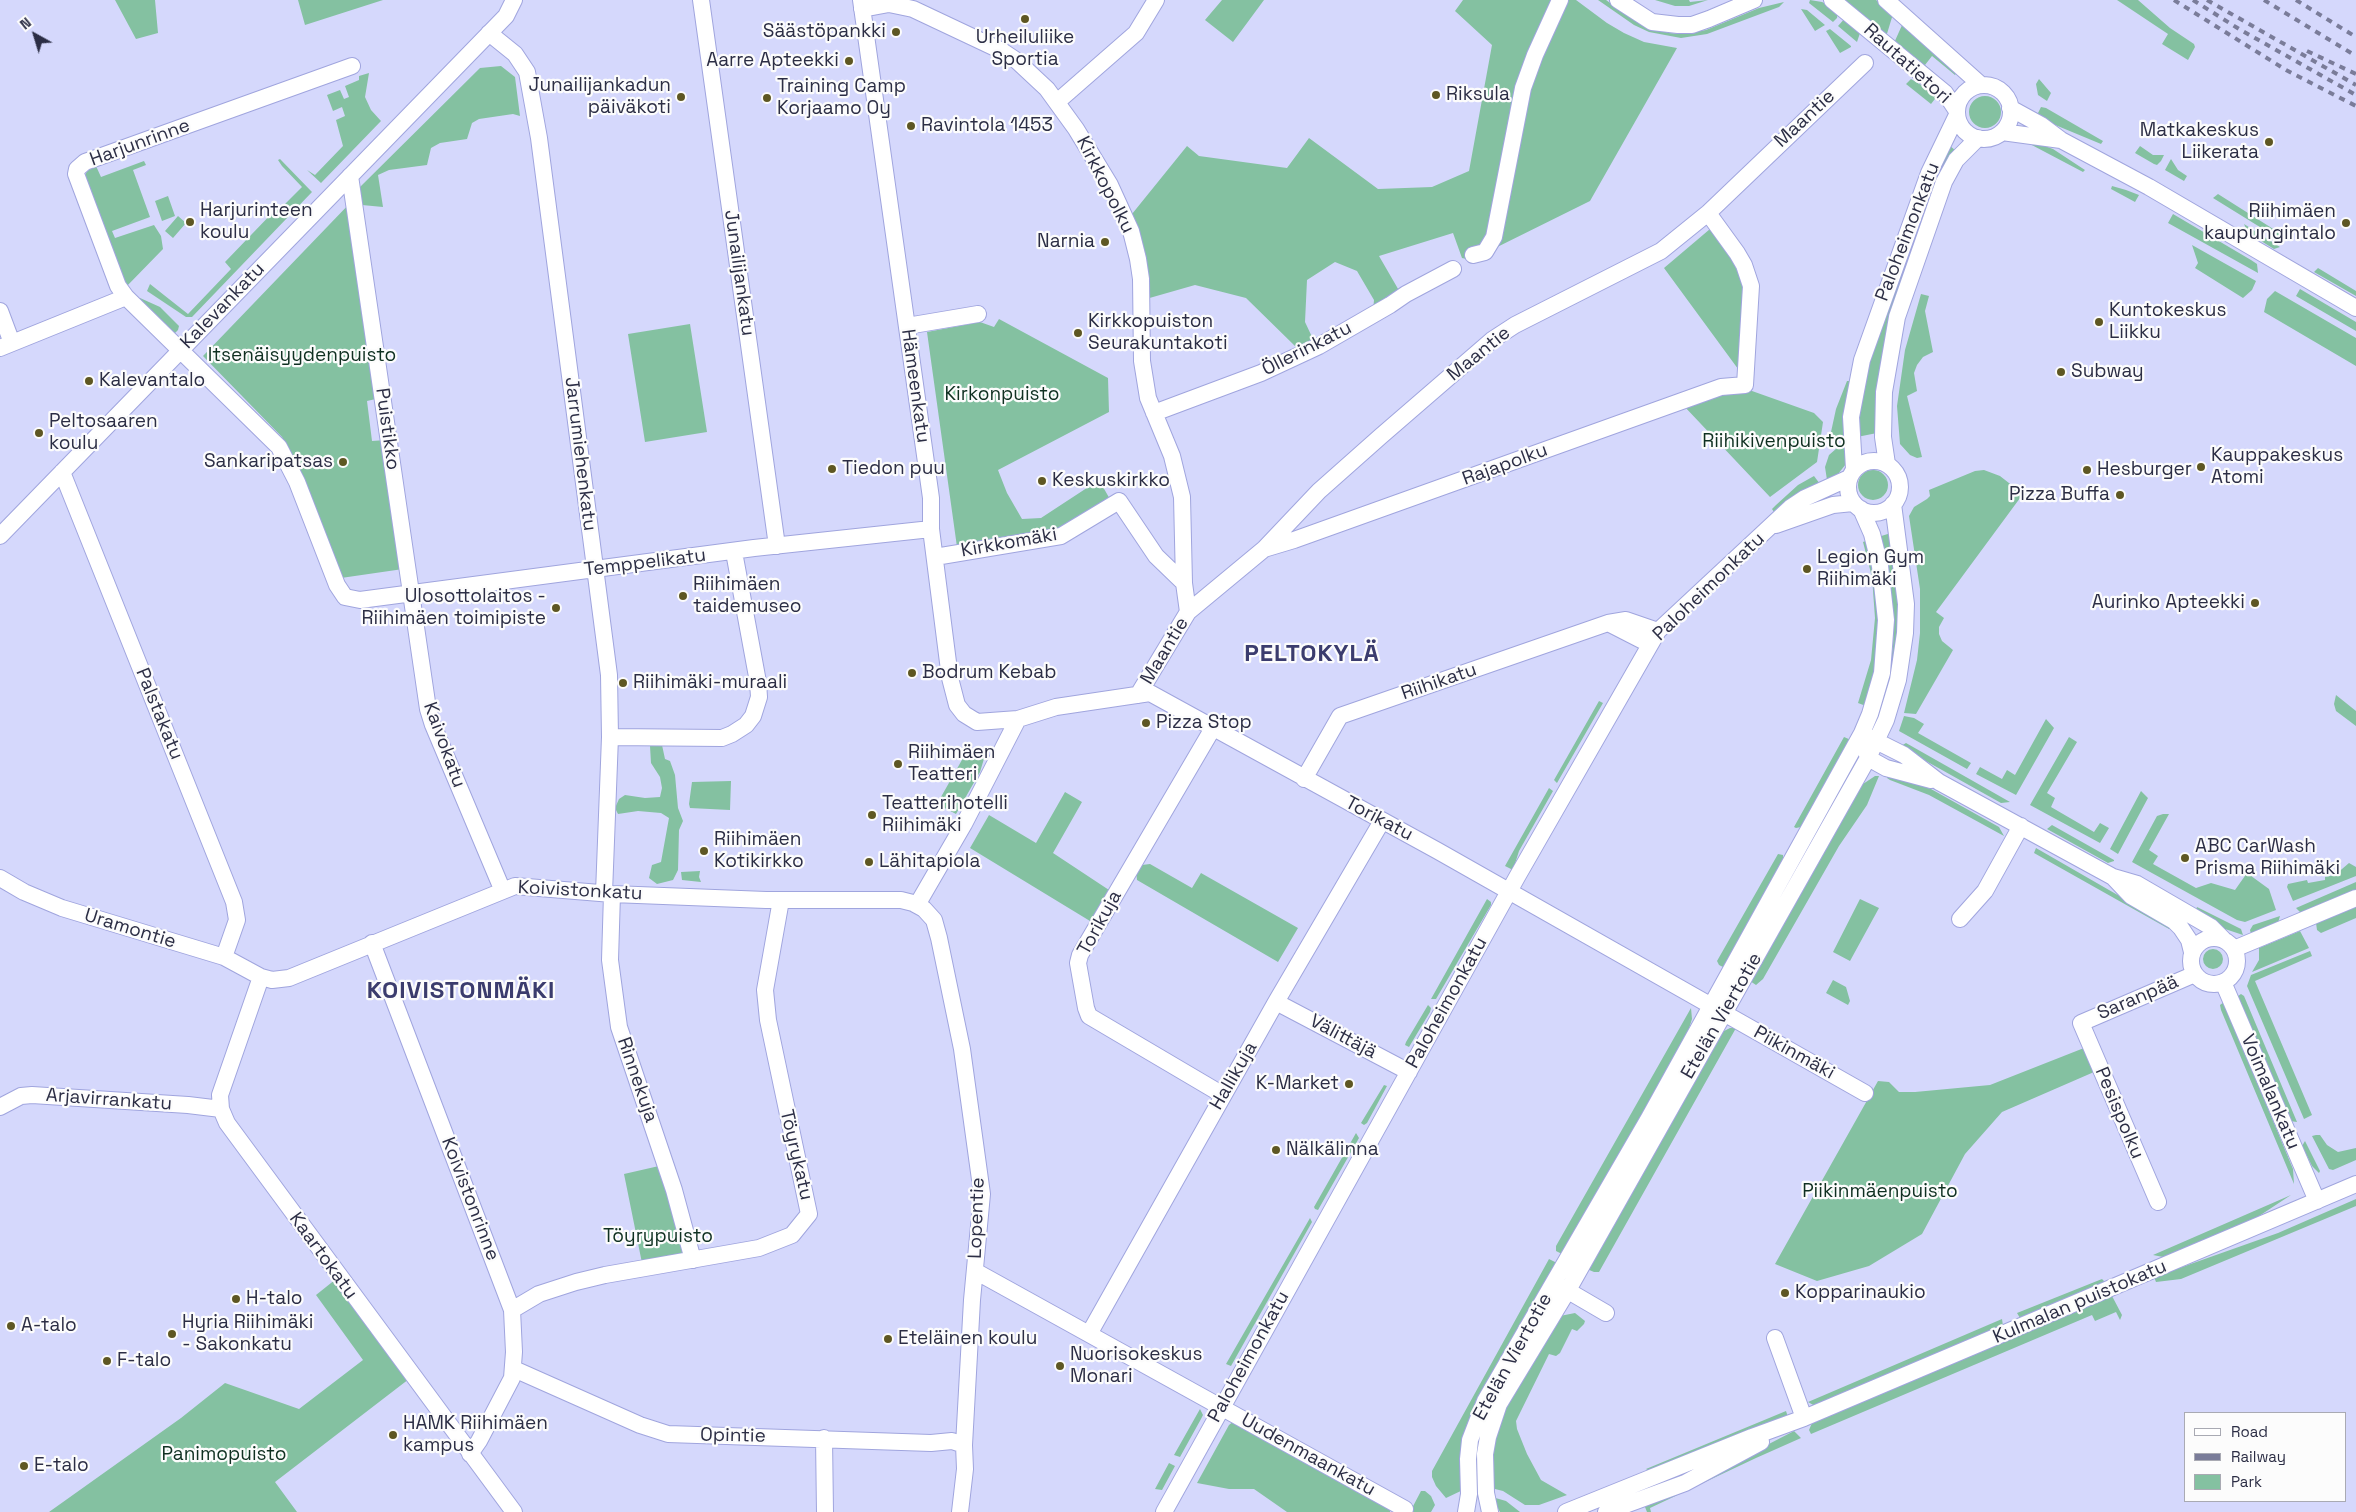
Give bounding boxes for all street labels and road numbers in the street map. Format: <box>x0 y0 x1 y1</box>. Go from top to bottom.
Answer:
street label: Rautatietori <box>1859 19 1955 109</box>
street label: Maantie <box>1770 85 1840 153</box>
street label: Harjunrinne <box>87 114 193 172</box>
street label: Kirkkopolku <box>1071 133 1139 237</box>
street label: Paloheimonkatu <box>1871 160 1945 304</box>
street label: Junailijankatu <box>719 209 759 337</box>
street label: Kalevankatu <box>176 258 270 354</box>
street label: Öllerinkatu <box>1258 317 1356 381</box>
street label: Maantie <box>1443 322 1515 386</box>
street label: Hämeenkatu <box>896 328 934 444</box>
street label: Jarrumiehenkatu <box>559 376 601 532</box>
street label: Puistikko <box>370 387 404 471</box>
street label: Rajapolku <box>1459 439 1551 491</box>
street label: Kirkkomäki <box>959 523 1059 563</box>
street label: Paloheimonkatu <box>1648 528 1770 646</box>
street label: Temppelikatu <box>583 544 707 582</box>
street label: Maantie <box>1136 613 1194 689</box>
street label: Riihikatu <box>1398 658 1480 706</box>
street label: Palstakatu <box>130 665 188 763</box>
street label: Kaivokatu <box>418 699 470 791</box>
street label: Torikatu <box>1341 792 1417 846</box>
street label: Koivistonkatu <box>517 876 643 906</box>
street label: Torikuja <box>1073 887 1127 959</box>
street label: Uramontie <box>81 904 179 954</box>
street label: Paloheimonkatu <box>1402 933 1492 1073</box>
street label: Etelän Viertotie <box>1677 949 1767 1083</box>
street label: Saranpää <box>2094 971 2182 1025</box>
street label: Välittäjä <box>1306 1010 1380 1064</box>
street label: Piikinmäki <box>1749 1021 1839 1085</box>
street label: Voimalankatu <box>2236 1031 2304 1153</box>
street label: Rinnekuja <box>612 1034 662 1126</box>
street label: Hallikuja <box>1205 1038 1263 1114</box>
street label: Pesispolku <box>2089 1064 2149 1162</box>
street label: Arjavirrankatu <box>45 1084 173 1116</box>
street label: Töyrykatu <box>775 1108 817 1202</box>
street label: Koivistonrinne <box>436 1134 504 1264</box>
street label: Lopentie <box>964 1177 990 1259</box>
street label: Kaartokatu <box>284 1208 362 1304</box>
street label: Kulmalan puistokatu <box>1990 1255 2170 1349</box>
street label: Paloheimonkatu <box>1204 1287 1294 1427</box>
street label: Etelän Viertotie <box>1469 1290 1557 1424</box>
street label: Uudenmaankatu <box>1237 1409 1379 1501</box>
street label: Opintie <box>700 1424 766 1448</box>

